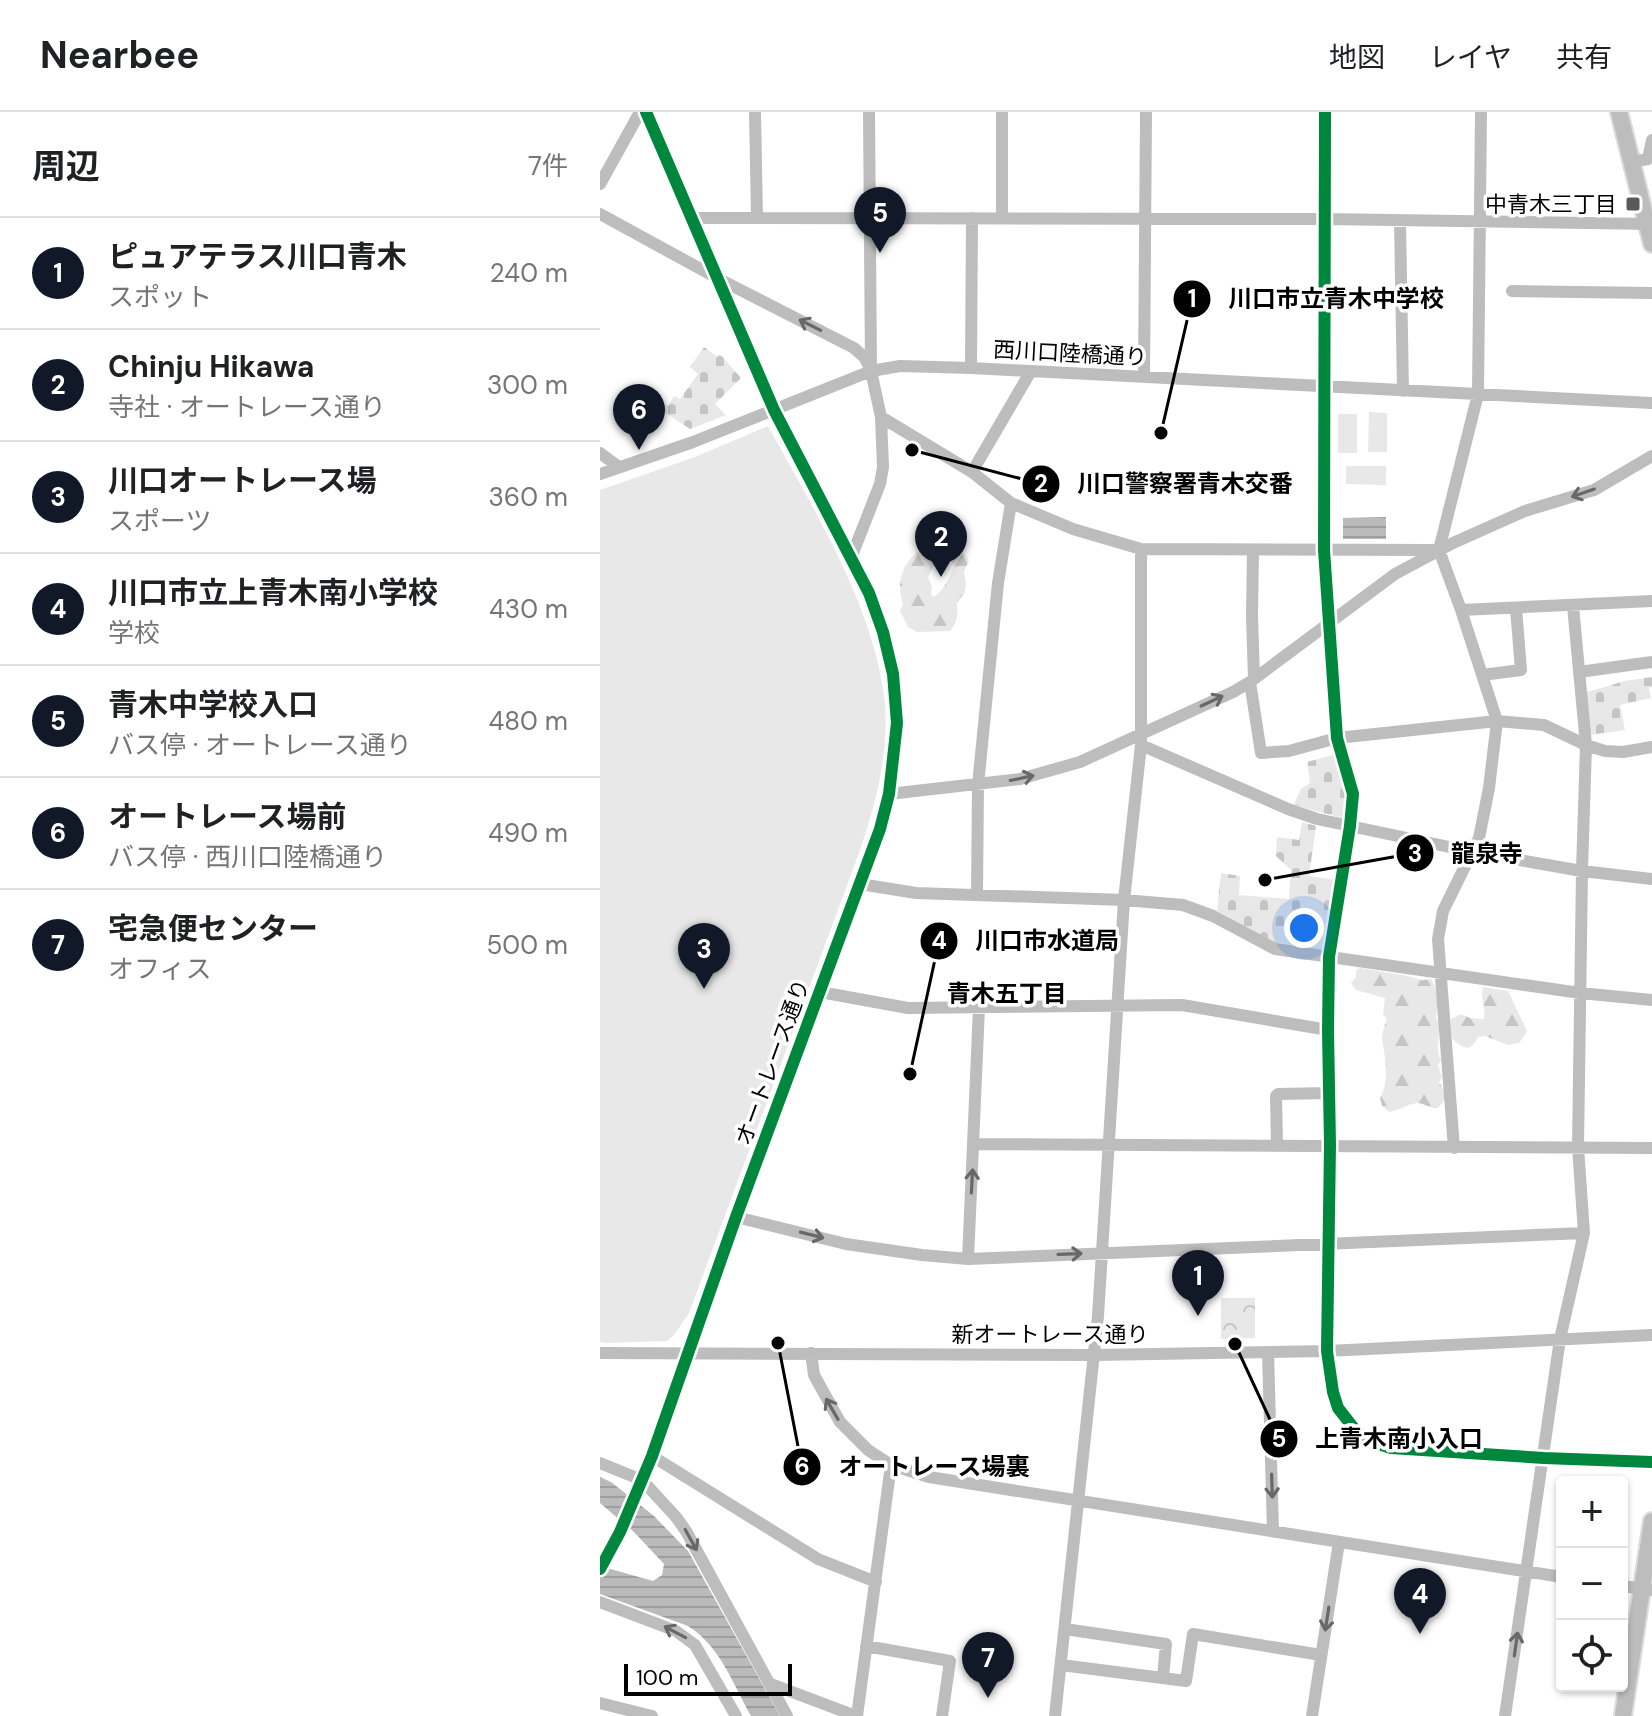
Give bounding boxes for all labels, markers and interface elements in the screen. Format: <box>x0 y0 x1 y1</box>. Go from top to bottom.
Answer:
text: Nearbee <box>40 30 199 80</box>
text: 地図 <box>1329 39 1385 76</box>
text: レイヤ <box>1429 39 1512 76</box>
text: 共有 <box>1556 39 1612 76</box>
text: 周辺 <box>32 144 100 189</box>
text: 7件 <box>528 149 568 183</box>
pin: 5 <box>854 187 906 253</box>
place label: 中青木三丁目 <box>1485 190 1617 219</box>
marker: 中青木三丁目 <box>1624 195 1642 213</box>
text: ピュアテラス川口青木 <box>108 237 407 276</box>
text: 1 <box>53 256 63 290</box>
text: 240 m <box>490 256 568 290</box>
callout: 川口市立青木中学校 <box>1172 275 1460 323</box>
text: スポット <box>108 280 212 314</box>
text: 1 <box>1188 283 1196 314</box>
text: 川口市立青木中学校 <box>1228 283 1444 314</box>
one-way arrow <box>799 317 823 333</box>
street label: 西川口陸橋通り <box>992 335 1148 372</box>
text: Chinju Hikawa <box>108 347 314 386</box>
text: 2 <box>50 368 66 402</box>
text: 300 m <box>487 368 568 402</box>
pin: 6 <box>613 384 665 450</box>
text: 寺社 · オートレース通り <box>108 390 386 424</box>
callout: 川口警察署青木交番 <box>1021 460 1309 508</box>
text: 川口オートレース場 <box>108 461 377 500</box>
text: 2 <box>1034 468 1048 499</box>
text: 川口警察署青木交番 <box>1077 468 1293 499</box>
text: 3 <box>50 480 66 514</box>
text: 360 m <box>488 480 568 514</box>
one-way arrow <box>1571 486 1596 501</box>
text: スポーツ <box>108 504 211 538</box>
pin: 2 <box>915 511 967 577</box>
text: 川口市立上青木南小学校 <box>108 573 438 612</box>
text: 4 <box>50 592 66 626</box>
text: 430 m <box>489 592 568 626</box>
text: 学校 <box>108 616 160 650</box>
text: 青木中学校入口 <box>108 685 318 724</box>
one-way arrow <box>1199 693 1224 708</box>
text: 5 <box>50 704 66 738</box>
text: 480 m <box>489 704 568 738</box>
text: バス停 · オートレース通り <box>108 728 412 762</box>
one-way arrow <box>1008 770 1034 785</box>
text: オートレース場前 <box>108 797 347 836</box>
text: 6 <box>50 816 66 850</box>
text: 490 m <box>488 816 568 850</box>
callout: 龍泉寺 <box>1395 829 1539 877</box>
text: 3 <box>1408 838 1422 869</box>
text: 龍泉寺 <box>1451 838 1523 869</box>
text: バス停 · 西川口陸橋通り <box>108 840 387 874</box>
your location <box>1284 908 1324 948</box>
text: 宅急便センター <box>108 909 318 948</box>
callout: 川口市水道局 <box>919 917 1135 965</box>
pin: 3 <box>678 923 730 989</box>
text: 4 <box>931 925 947 956</box>
text: 川口市水道局 <box>975 925 1119 956</box>
text: 7 <box>51 928 65 962</box>
text: 500 m <box>486 928 568 962</box>
text: オフィス <box>108 952 211 986</box>
street label: オートレース通り <box>729 975 816 1149</box>
district label: 青木五丁目 <box>947 978 1067 1009</box>
one-way arrow <box>965 1168 980 1195</box>
one-way arrow <box>798 1229 824 1244</box>
one-way arrow <box>1056 1247 1083 1262</box>
pin: 1 <box>1172 1250 1224 1316</box>
street label: 新オートレース通り <box>952 1320 1148 1349</box>
one-way arrow <box>823 1398 839 1421</box>
callout: 上青木南小入口 <box>1259 1415 1499 1463</box>
text: 5 <box>1272 1423 1286 1454</box>
text: 上青木南小入口 <box>1315 1423 1483 1454</box>
callout: オートレース場裏 <box>782 1443 1046 1491</box>
text: 6 <box>794 1451 810 1482</box>
text: オートレース場裏 <box>839 1451 1029 1482</box>
one-way arrow <box>1264 1472 1279 1499</box>
map controls <box>1556 1476 1628 1692</box>
button: + <box>1556 1476 1628 1548</box>
one-way arrow <box>683 1528 699 1552</box>
button: − <box>1556 1548 1628 1620</box>
pin: 4 <box>1394 1568 1446 1634</box>
one-way arrow <box>1319 1606 1334 1632</box>
button: locate <box>1556 1620 1628 1692</box>
one-way arrow <box>664 1624 687 1640</box>
one-way arrow <box>1509 1631 1524 1657</box>
pin: 7 <box>962 1632 1014 1698</box>
scale bar <box>624 1660 792 1696</box>
text: 100 m <box>636 1663 698 1692</box>

